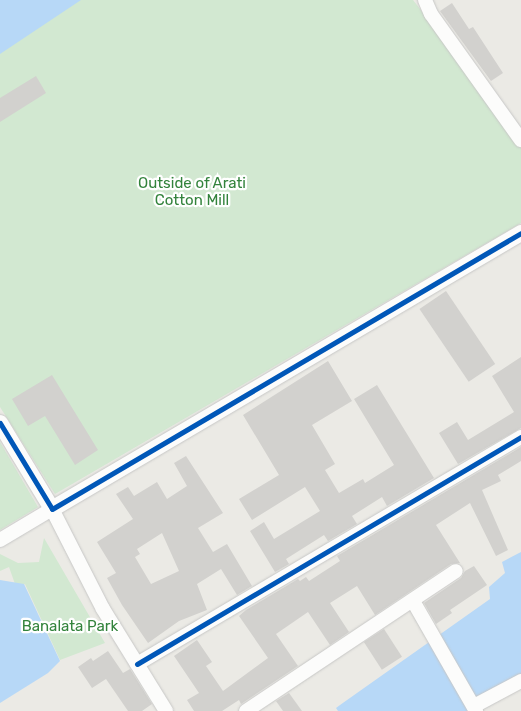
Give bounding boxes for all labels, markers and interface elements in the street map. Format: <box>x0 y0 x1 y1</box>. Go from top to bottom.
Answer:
park label: Outside of Arati Cotton Mill <box>138 174 246 209</box>
park label: Banalata Park <box>22 618 118 636</box>

